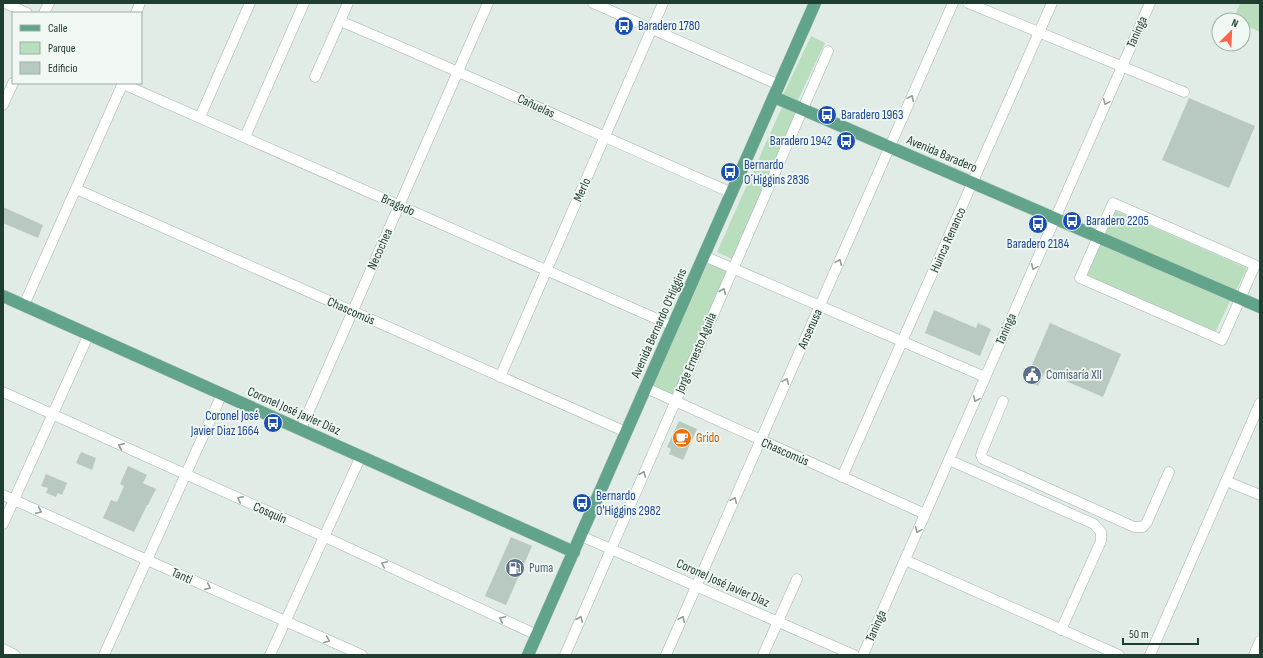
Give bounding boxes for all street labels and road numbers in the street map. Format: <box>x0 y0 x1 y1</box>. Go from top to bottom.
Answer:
street label: Taninga <box>1123 14 1151 50</box>
street label: Cañuelas <box>515 90 558 122</box>
street label: Avenida Baradero <box>903 132 980 176</box>
street label: Merlo <box>570 176 594 204</box>
street label: Bragado <box>379 191 417 219</box>
street label: Huinca Renanco <box>926 205 970 275</box>
street label: Necochea <box>364 226 396 272</box>
street label: Avenida Bernardo O'Higgins <box>627 265 690 381</box>
street label: Chascomús <box>325 293 378 329</box>
street label: Ansenusa <box>794 307 826 352</box>
street label: Jorge Ernesto Aguila <box>671 310 720 397</box>
street label: Taninga <box>992 311 1020 347</box>
street label: Coronel José Javier Díaz <box>245 383 343 439</box>
street label: Chascomús <box>759 434 812 470</box>
street label: Cosquín <box>251 499 289 527</box>
street label: Coronel José Javier Díaz <box>674 555 772 611</box>
street label: Tanti <box>169 564 195 588</box>
street label: Taninga <box>862 608 890 644</box>

